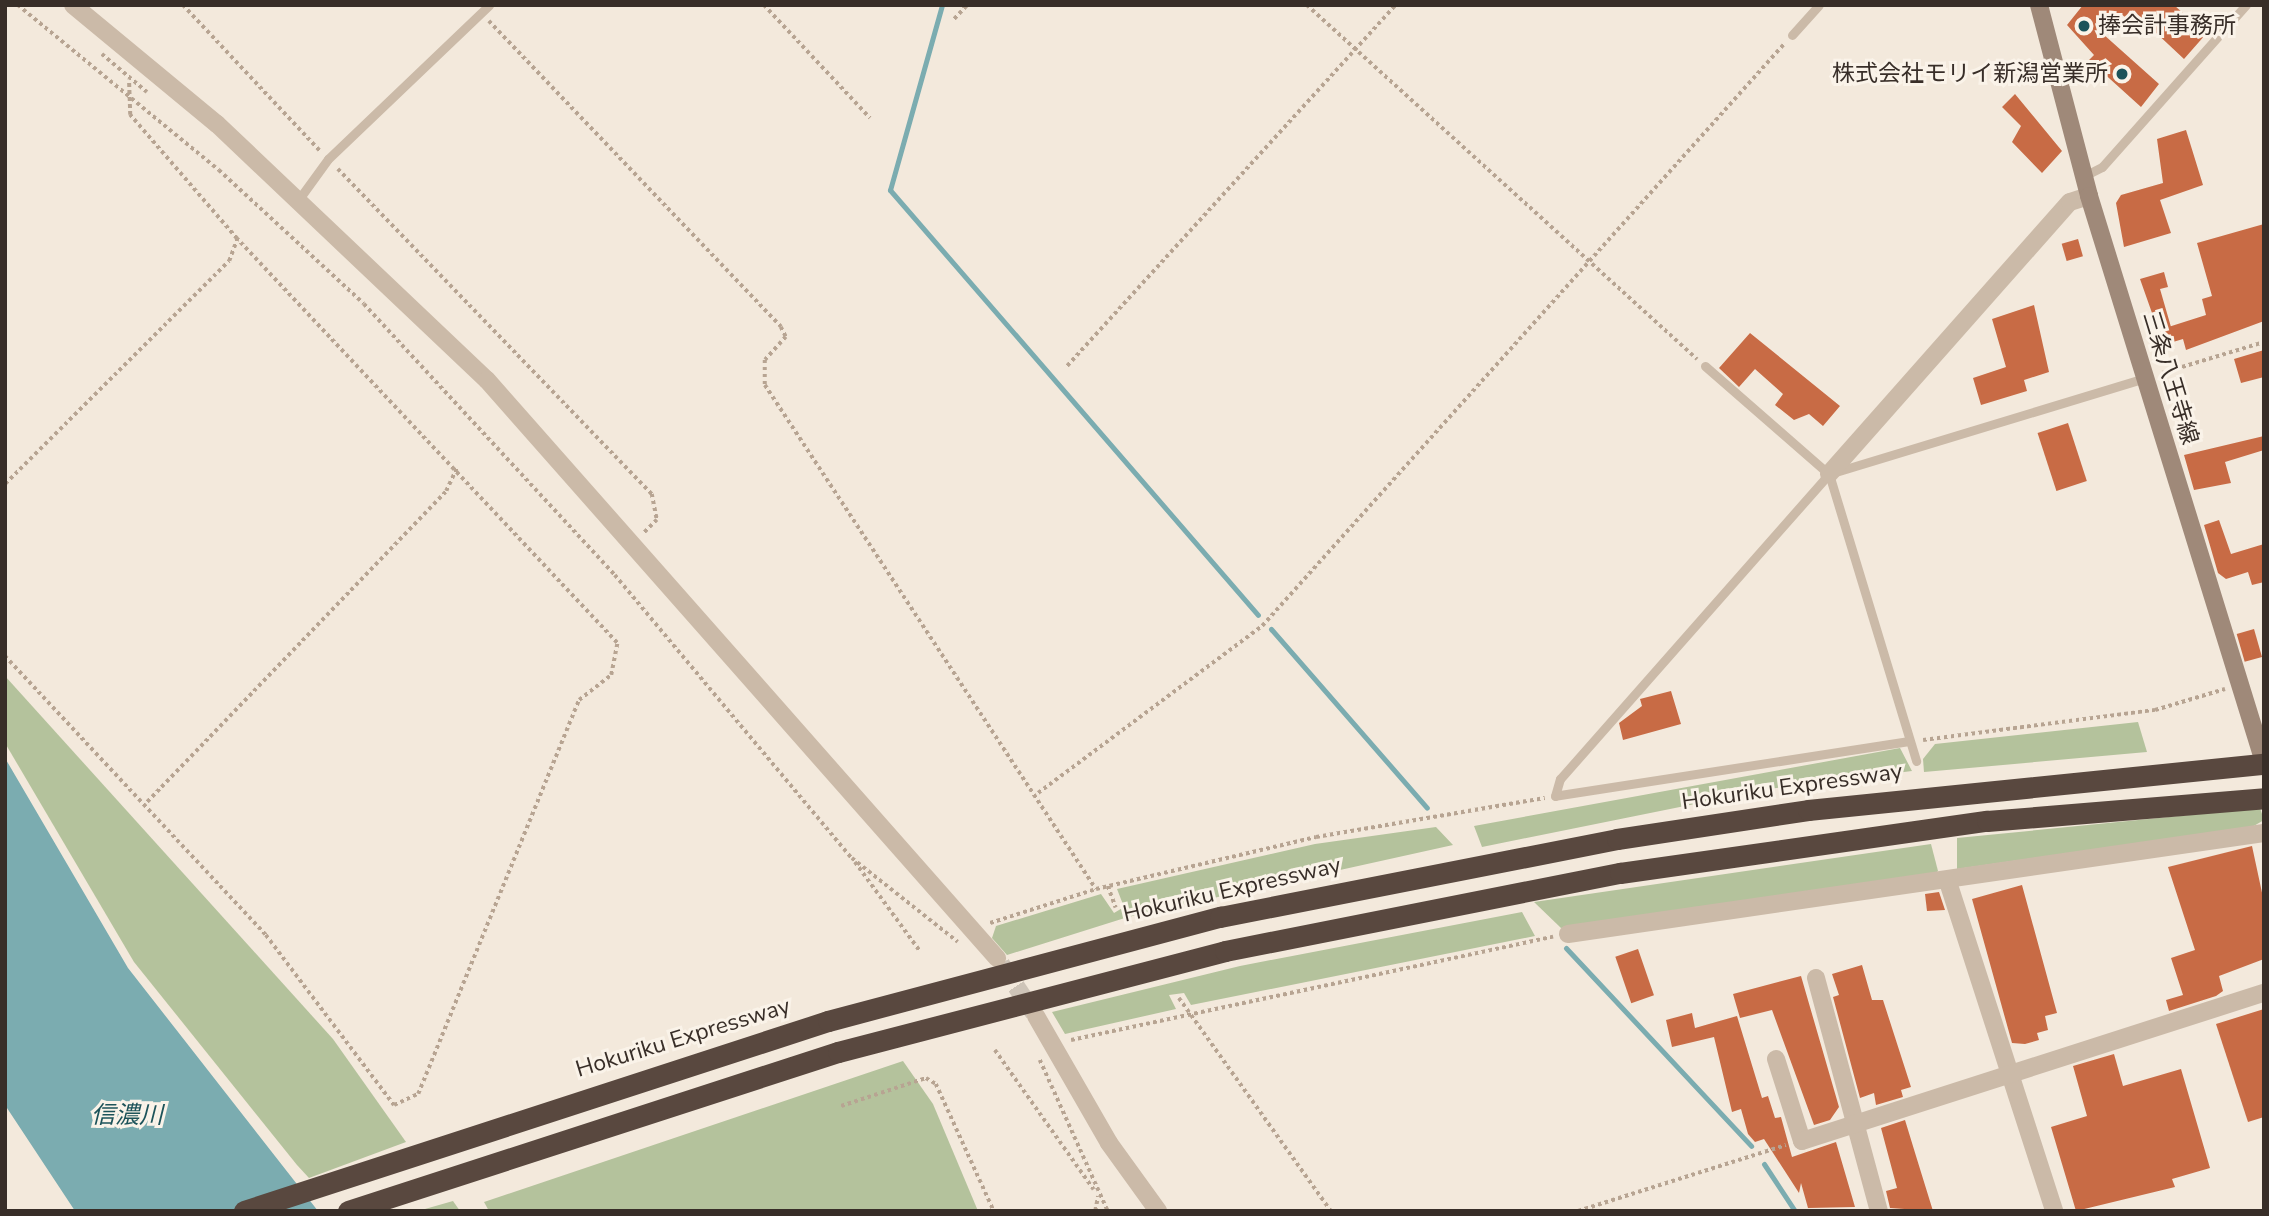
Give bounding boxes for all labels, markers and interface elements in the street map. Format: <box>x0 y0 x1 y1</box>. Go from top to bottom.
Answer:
place label: 捧会計事務所 <box>2098 12 2236 40</box>
marker: 捧会計事務所 <box>2076 18 2092 34</box>
place label: 株式会社モリイ新潟営業所 <box>1832 60 2108 88</box>
marker: 株式会社モリイ新潟営業所 <box>2114 66 2130 82</box>
street label: 三条八王寺線 <box>2137 308 2203 448</box>
street label: Hokuriku Expressway <box>1680 758 1904 816</box>
street label: Hokuriku Expressway <box>1120 852 1344 928</box>
street label: Hokuriku Expressway <box>572 992 794 1084</box>
water label: 信濃川 <box>91 1102 163 1130</box>

